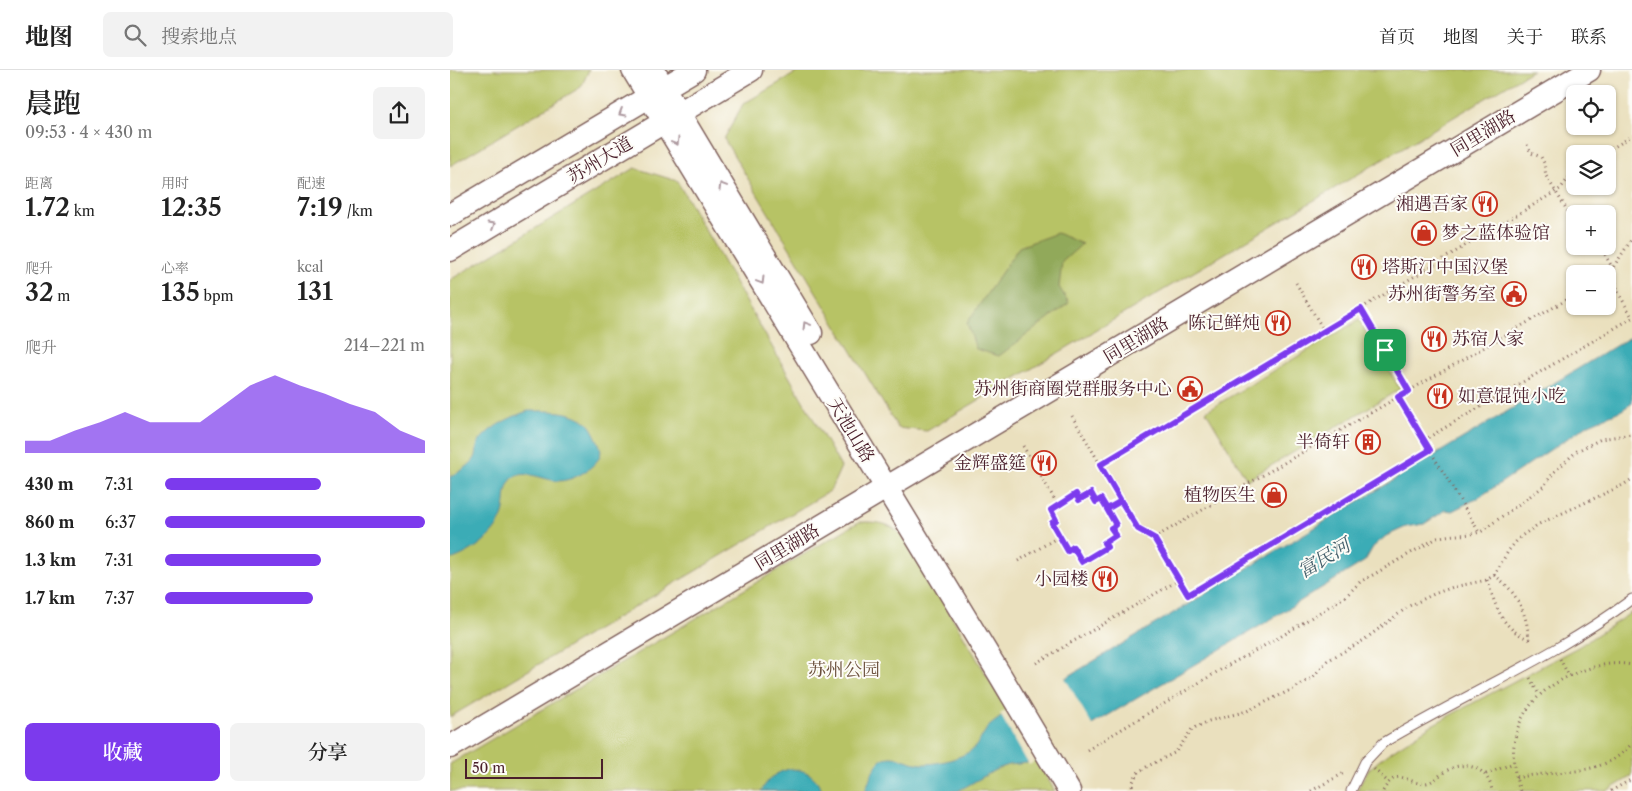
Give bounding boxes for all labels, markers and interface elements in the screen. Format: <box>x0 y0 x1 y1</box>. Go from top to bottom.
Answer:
search box <box>103 12 453 57</box>
icon: search <box>121 21 149 49</box>
text: 地图 <box>25 22 73 51</box>
text: 搜索地点 <box>161 25 237 48</box>
text: 首页 <box>1379 26 1415 48</box>
text: 地图 <box>1443 26 1479 48</box>
text: 关于 <box>1507 26 1543 48</box>
text: 联系 <box>1571 26 1607 48</box>
map controls <box>1566 85 1616 315</box>
button: locate <box>1566 85 1616 135</box>
text: 晨跑 <box>25 86 81 120</box>
button: share <box>373 87 425 139</box>
street label: 同里湖路 <box>1446 105 1520 161</box>
one-way arrow <box>618 106 627 116</box>
text: 09:53 · 4 × 430 m <box>25 122 152 142</box>
street label: 苏州大道 <box>563 132 637 188</box>
one-way arrow <box>670 136 680 145</box>
button: layers <box>1566 145 1616 195</box>
text: 距离 <box>25 174 53 192</box>
text: 用时 <box>161 174 189 192</box>
text: 配速 <box>297 174 325 192</box>
one-way arrow <box>719 182 729 191</box>
restaurant icon: 湘遇吾家 <box>1472 191 1498 217</box>
text: 1.72 <box>25 192 70 223</box>
text: 12:35 <box>161 192 222 223</box>
text: 7:19 <box>297 192 343 223</box>
place label: 湘遇吾家 <box>1396 193 1468 215</box>
text: km <box>70 202 95 220</box>
text: /km <box>343 202 373 220</box>
button: + <box>1566 205 1616 255</box>
shop icon: 梦之蓝体验馆 <box>1411 220 1437 246</box>
one-way arrow <box>486 222 495 232</box>
place label: 梦之蓝体验馆 <box>1442 222 1550 244</box>
restaurant icon: 塔斯汀中国汉堡 <box>1351 254 1377 280</box>
place label: 塔斯汀中国汉堡 <box>1382 256 1508 278</box>
text: kcal <box>297 258 323 276</box>
text: 爬升 <box>25 259 53 277</box>
text: 心率 <box>161 259 189 277</box>
button: − <box>1566 265 1616 315</box>
one-way arrow <box>754 275 764 284</box>
text: 131 <box>297 276 333 307</box>
text: 32 <box>25 277 54 308</box>
text: 135 <box>161 277 200 308</box>
public building icon: 苏州街警务室 <box>1501 281 1527 307</box>
place label: 苏州街警务室 <box>1388 283 1496 305</box>
text: m <box>54 287 70 305</box>
text: bpm <box>200 287 234 305</box>
restaurant icon: 陈记鲜炖 <box>1265 310 1291 336</box>
street label: 同里湖路 <box>1099 312 1173 368</box>
place label: 陈记鲜炖 <box>1188 312 1260 334</box>
one-way arrow <box>802 322 812 331</box>
restaurant icon: 苏宿人家 <box>1421 326 1447 352</box>
place label: 苏宿人家 <box>1452 328 1524 350</box>
pin <box>1364 329 1406 371</box>
text: 214–221 m <box>344 335 425 355</box>
icon: arrive <box>1371 336 1399 364</box>
text: 爬升 <box>25 337 57 357</box>
public building icon: 苏州街商圈党群服务中心 <box>1177 376 1203 402</box>
place label: 苏州街商圈党群服务中心 <box>974 378 1172 400</box>
restaurant icon: 如意馄饨小吃 <box>1427 383 1453 409</box>
place label: 如意馄饨小吃 <box>1458 385 1566 407</box>
street label: 天池山路 <box>823 393 879 467</box>
building icon: 半倚轩 <box>1355 429 1381 455</box>
place label: 半倚轩 <box>1296 431 1350 453</box>
restaurant icon: 金辉盛筵 <box>1031 450 1057 476</box>
place label: 金辉盛筵 <box>954 452 1026 474</box>
text: 430 m <box>25 474 74 494</box>
text: 7:31 <box>105 474 133 494</box>
shop icon: 植物医生 <box>1261 482 1287 508</box>
place label: 植物医生 <box>1184 484 1256 506</box>
text: 860 m <box>25 512 75 532</box>
text: 6:37 <box>105 512 136 532</box>
street label: 同里湖路 <box>750 519 824 575</box>
water label: 富民河 <box>1294 532 1357 583</box>
text: 1.3 km <box>25 550 76 570</box>
text: 7:31 <box>105 550 133 570</box>
restaurant icon: 小园楼 <box>1092 566 1118 592</box>
place label: 小园楼 <box>1034 568 1088 590</box>
text: 1.7 km <box>25 588 75 608</box>
text: 7:37 <box>105 588 134 608</box>
park label: 苏州公园 <box>808 659 880 681</box>
button: 收藏 <box>25 723 220 781</box>
button: 分享 <box>230 723 425 781</box>
scale bar <box>465 756 602 779</box>
text: 50 m <box>472 759 505 777</box>

